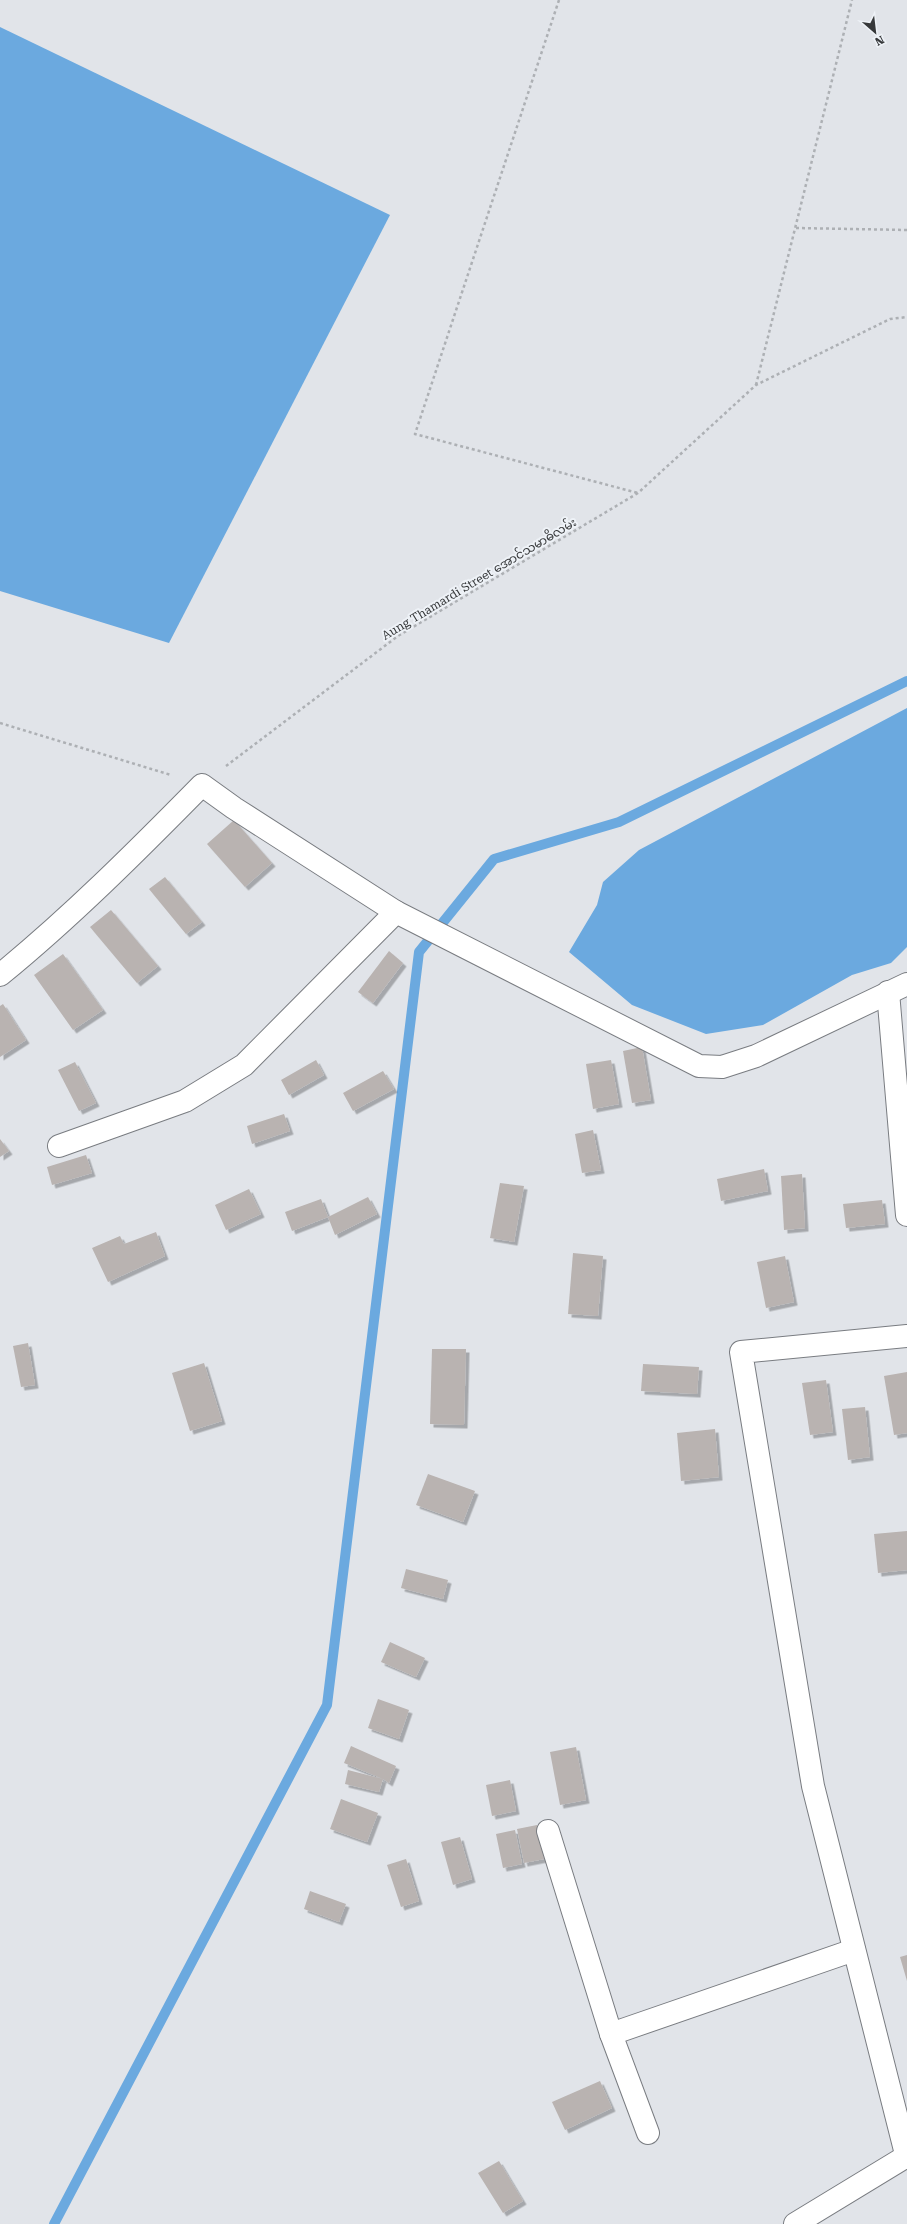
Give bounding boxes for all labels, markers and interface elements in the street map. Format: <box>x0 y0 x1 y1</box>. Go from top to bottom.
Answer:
north arrow <box>855 12 895 52</box>
text: N <box>872 33 886 48</box>
street label: Aung Thamardi Street အောင်သမာဓိလမ်း <box>378 514 579 643</box>

